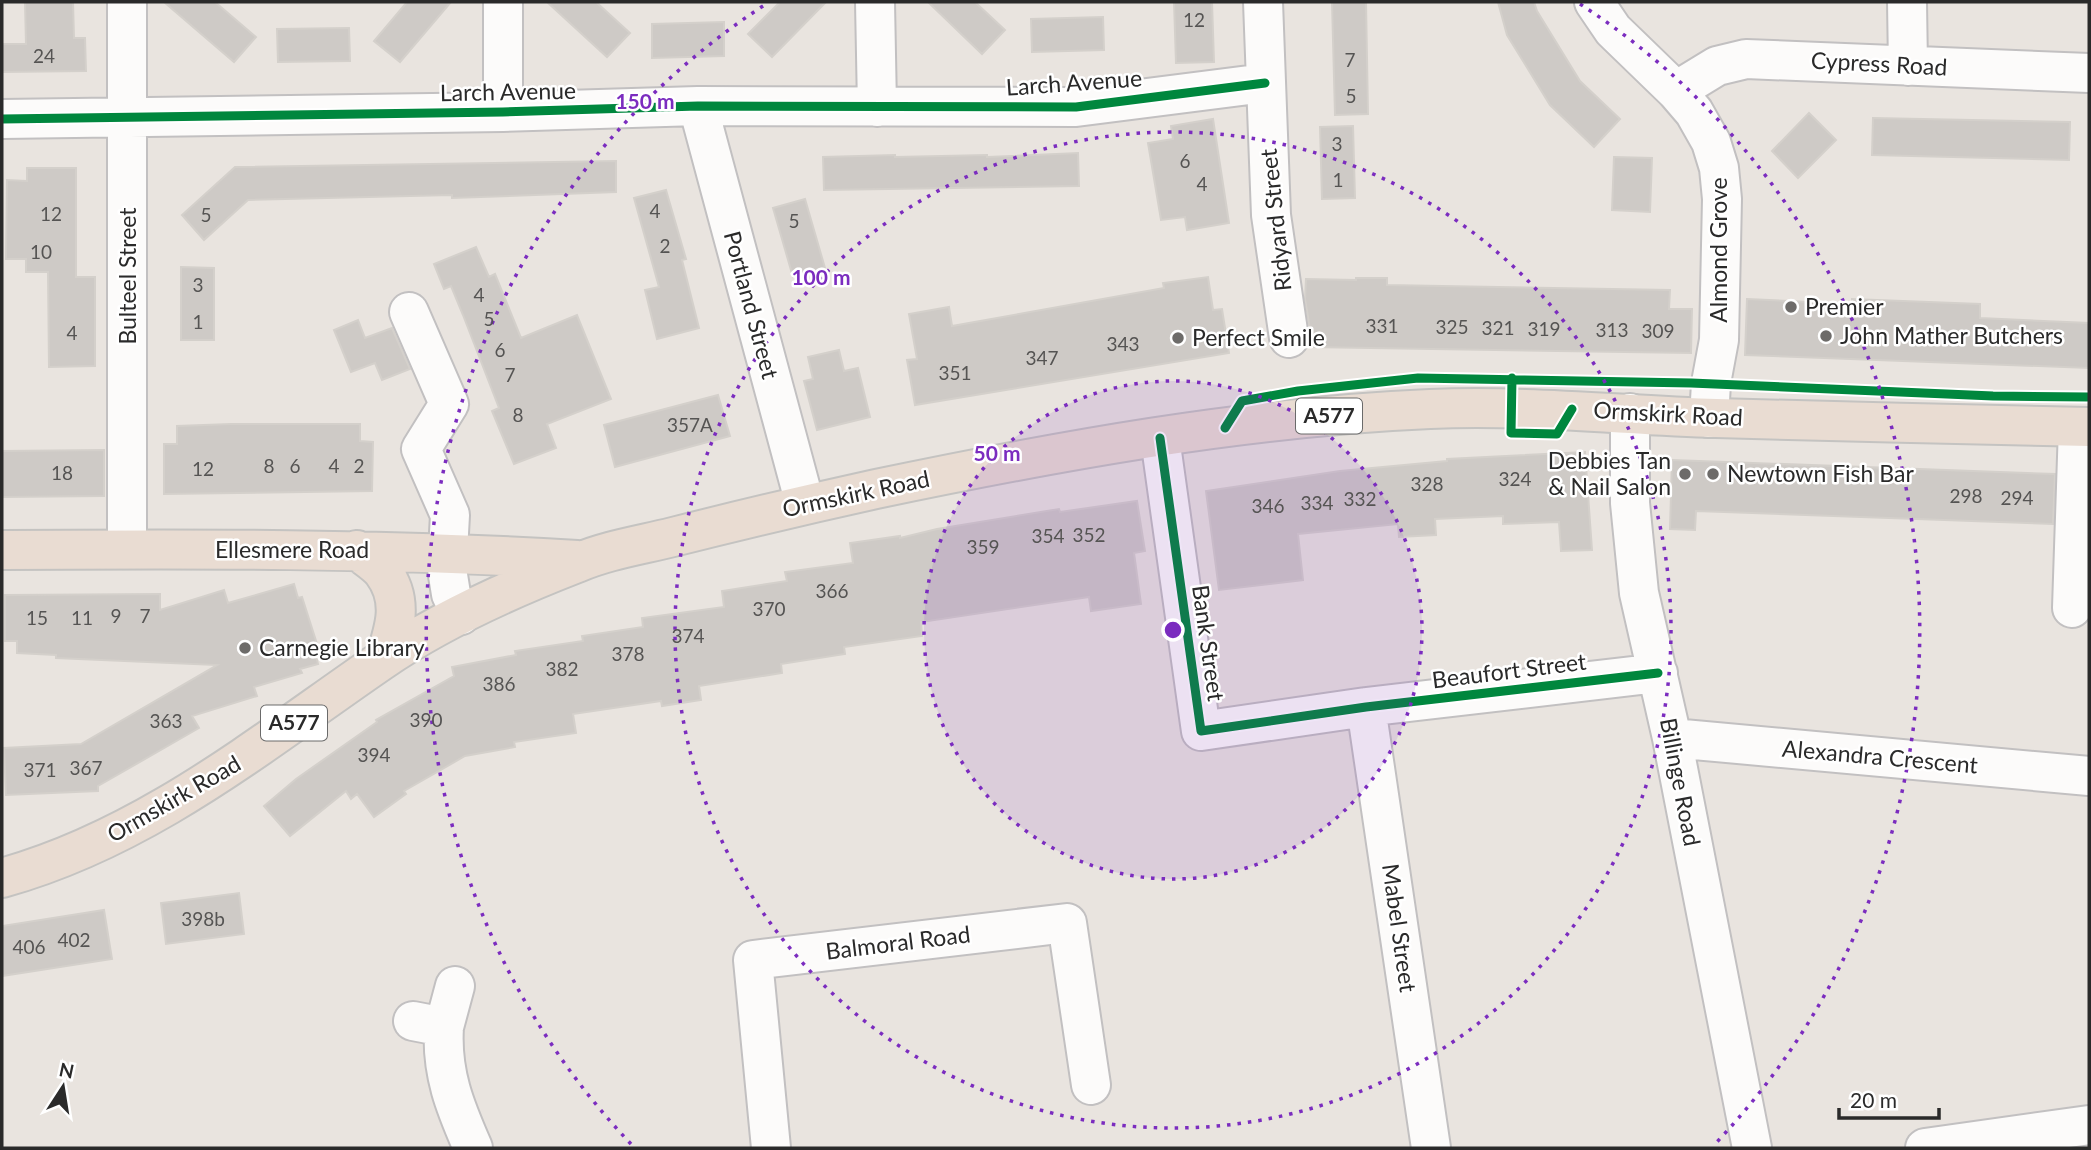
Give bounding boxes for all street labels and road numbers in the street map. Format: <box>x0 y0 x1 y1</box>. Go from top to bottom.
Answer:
street label: Cypress Road <box>1810 45 1948 81</box>
street label: Larch Avenue <box>1005 63 1143 101</box>
street label: Larch Avenue <box>440 76 576 106</box>
street label: Ridyard Street <box>1254 147 1296 293</box>
street label: Almond Grove <box>1704 177 1732 323</box>
street label: Bulteel Street <box>113 207 141 345</box>
street label: Portland Street <box>719 228 785 382</box>
street label: Ormskirk Road <box>1593 395 1743 431</box>
road number: A577 <box>1296 398 1362 434</box>
street label: Ormskirk Road <box>780 464 932 522</box>
street label: Ellesmere Road <box>215 535 369 563</box>
street label: Bank Street <box>1187 583 1231 704</box>
street label: Beaufort Street <box>1430 647 1588 693</box>
road number: A577 <box>261 706 327 740</box>
street label: Billinge Road <box>1655 715 1707 848</box>
street label: Alexandra Crescent <box>1781 734 1980 779</box>
street label: Ormskirk Road <box>102 749 245 848</box>
street label: Mabel Street <box>1377 862 1423 995</box>
street label: Balmoral Road <box>824 919 972 965</box>

